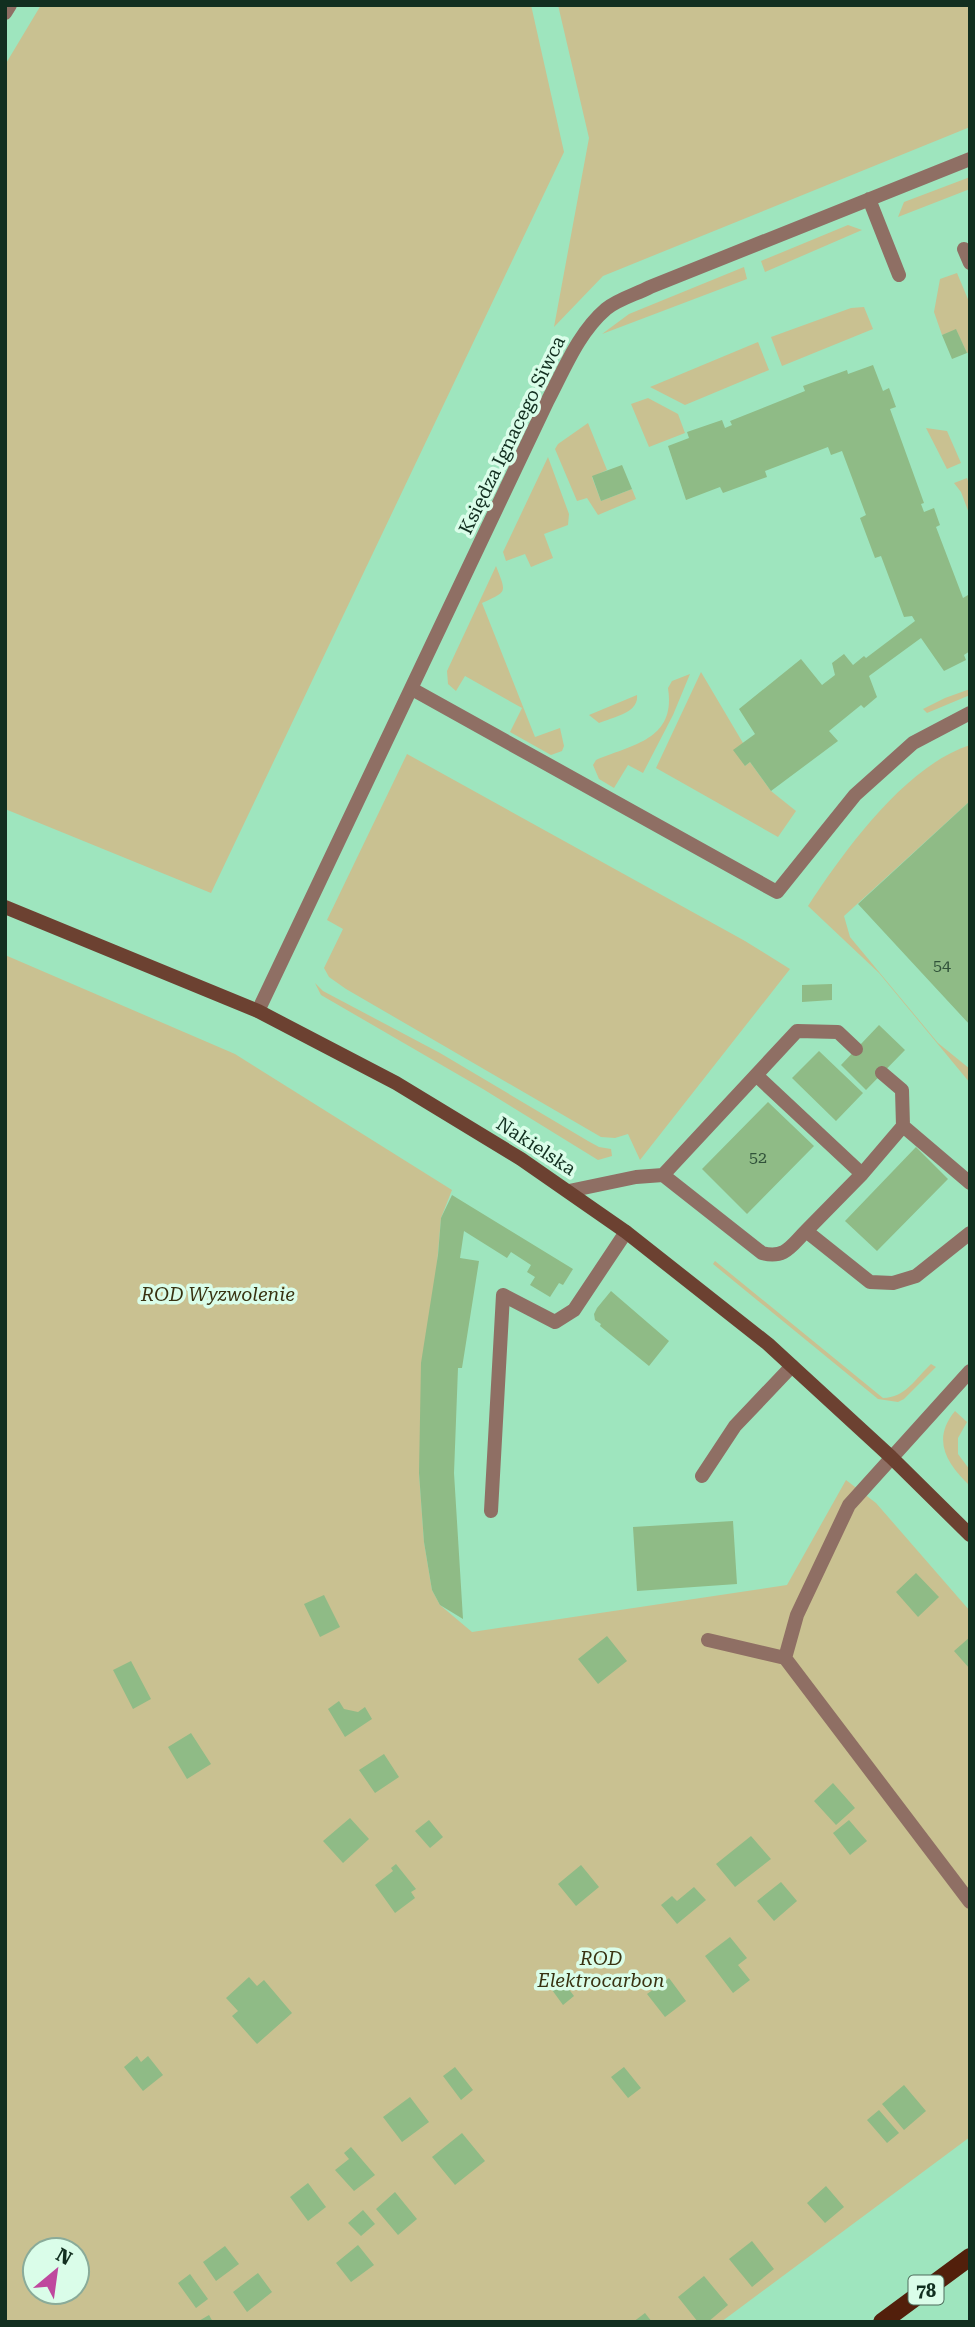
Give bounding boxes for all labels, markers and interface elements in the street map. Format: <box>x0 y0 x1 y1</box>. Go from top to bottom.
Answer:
street label: Księdza Ignacego Siwca <box>454 331 570 538</box>
house number: 54 <box>933 956 951 975</box>
street label: Nakielska <box>492 1112 581 1181</box>
house number: 52 <box>749 1148 767 1167</box>
park label: ROD Wyzwolenie <box>140 1283 295 1306</box>
park label: ROD Elektrocarbon <box>537 1947 665 1992</box>
north arrow <box>21 2236 91 2306</box>
text: N <box>52 2243 76 2270</box>
road number: 78 <box>908 2276 944 2304</box>

